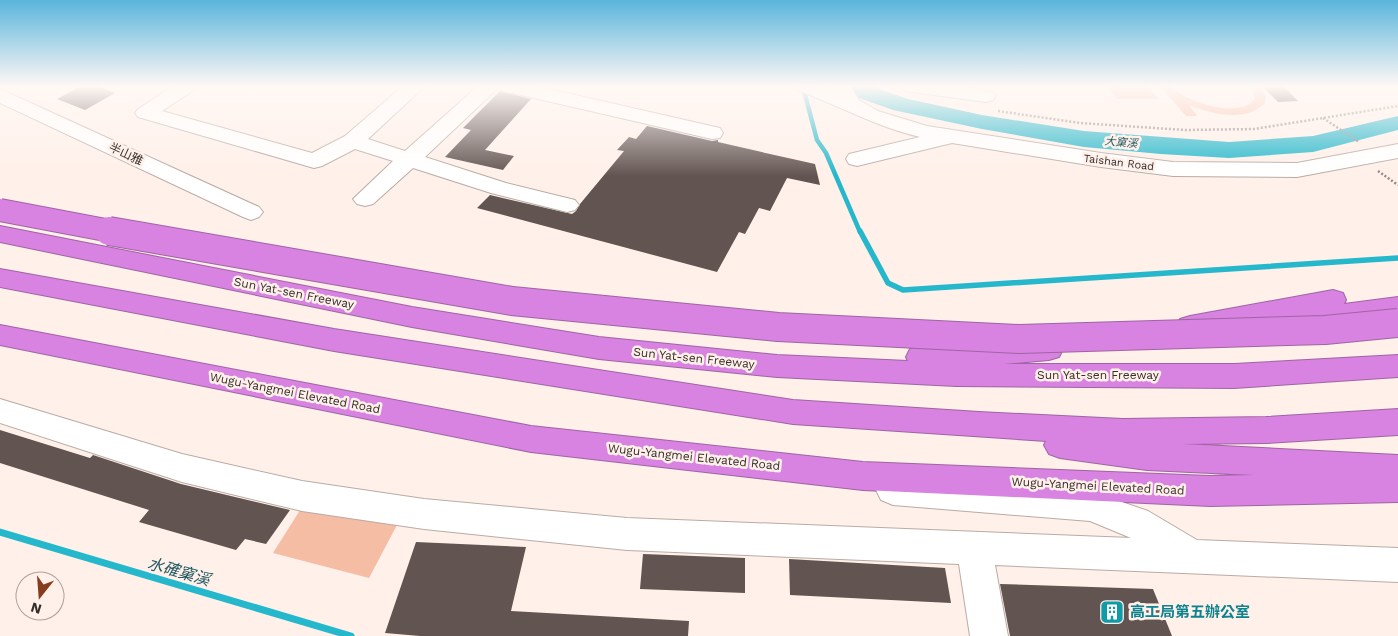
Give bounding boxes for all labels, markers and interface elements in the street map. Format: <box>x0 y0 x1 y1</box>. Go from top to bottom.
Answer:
water label: 大窠溪 <box>1104 135 1140 151</box>
street label: 半山雅 <box>107 140 145 168</box>
street label: Taishan Road <box>1083 152 1155 173</box>
street label: Sun Yat-sen Freeway <box>233 274 356 312</box>
street label: Sun Yat-sen Freeway <box>633 345 756 371</box>
street label: Sun Yat-sen Freeway <box>1037 368 1160 382</box>
street label: Wugu-Yangmei Elevated Road <box>209 370 381 416</box>
street label: Wugu-Yangmei Elevated Road <box>607 441 781 473</box>
street label: Wugu-Yangmei Elevated Road <box>1011 474 1185 498</box>
water label: 水確窠溪 <box>145 554 214 590</box>
north arrow <box>15 571 65 621</box>
text: N <box>29 599 43 618</box>
building icon: 高工局第五辦公室 <box>1099 599 1125 625</box>
place label: 高工局第五辦公室 <box>1130 603 1250 621</box>

